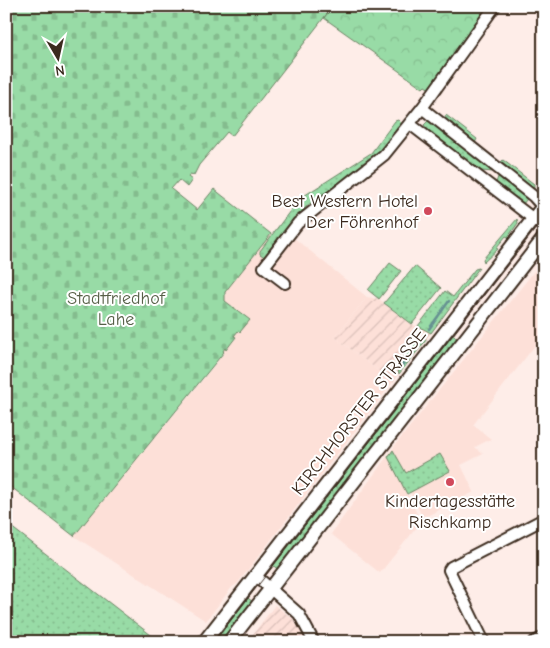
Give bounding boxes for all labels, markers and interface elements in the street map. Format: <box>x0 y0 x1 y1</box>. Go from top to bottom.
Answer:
north arrow <box>32 32 82 82</box>
text: N <box>54 61 66 79</box>
place label: Best Western Hotel Der Föhrenhof <box>272 191 419 233</box>
marker: Best Western Hotel Der Föhrenhof <box>422 205 434 217</box>
park label: Stadtfriedhof Lahe <box>67 288 166 330</box>
street label: KIRCHHORSTER STRASSE <box>287 324 431 499</box>
marker: Kindertagesstätte Rischkamp <box>444 476 456 488</box>
place label: Kindertagesstätte Rischkamp <box>385 491 515 533</box>

